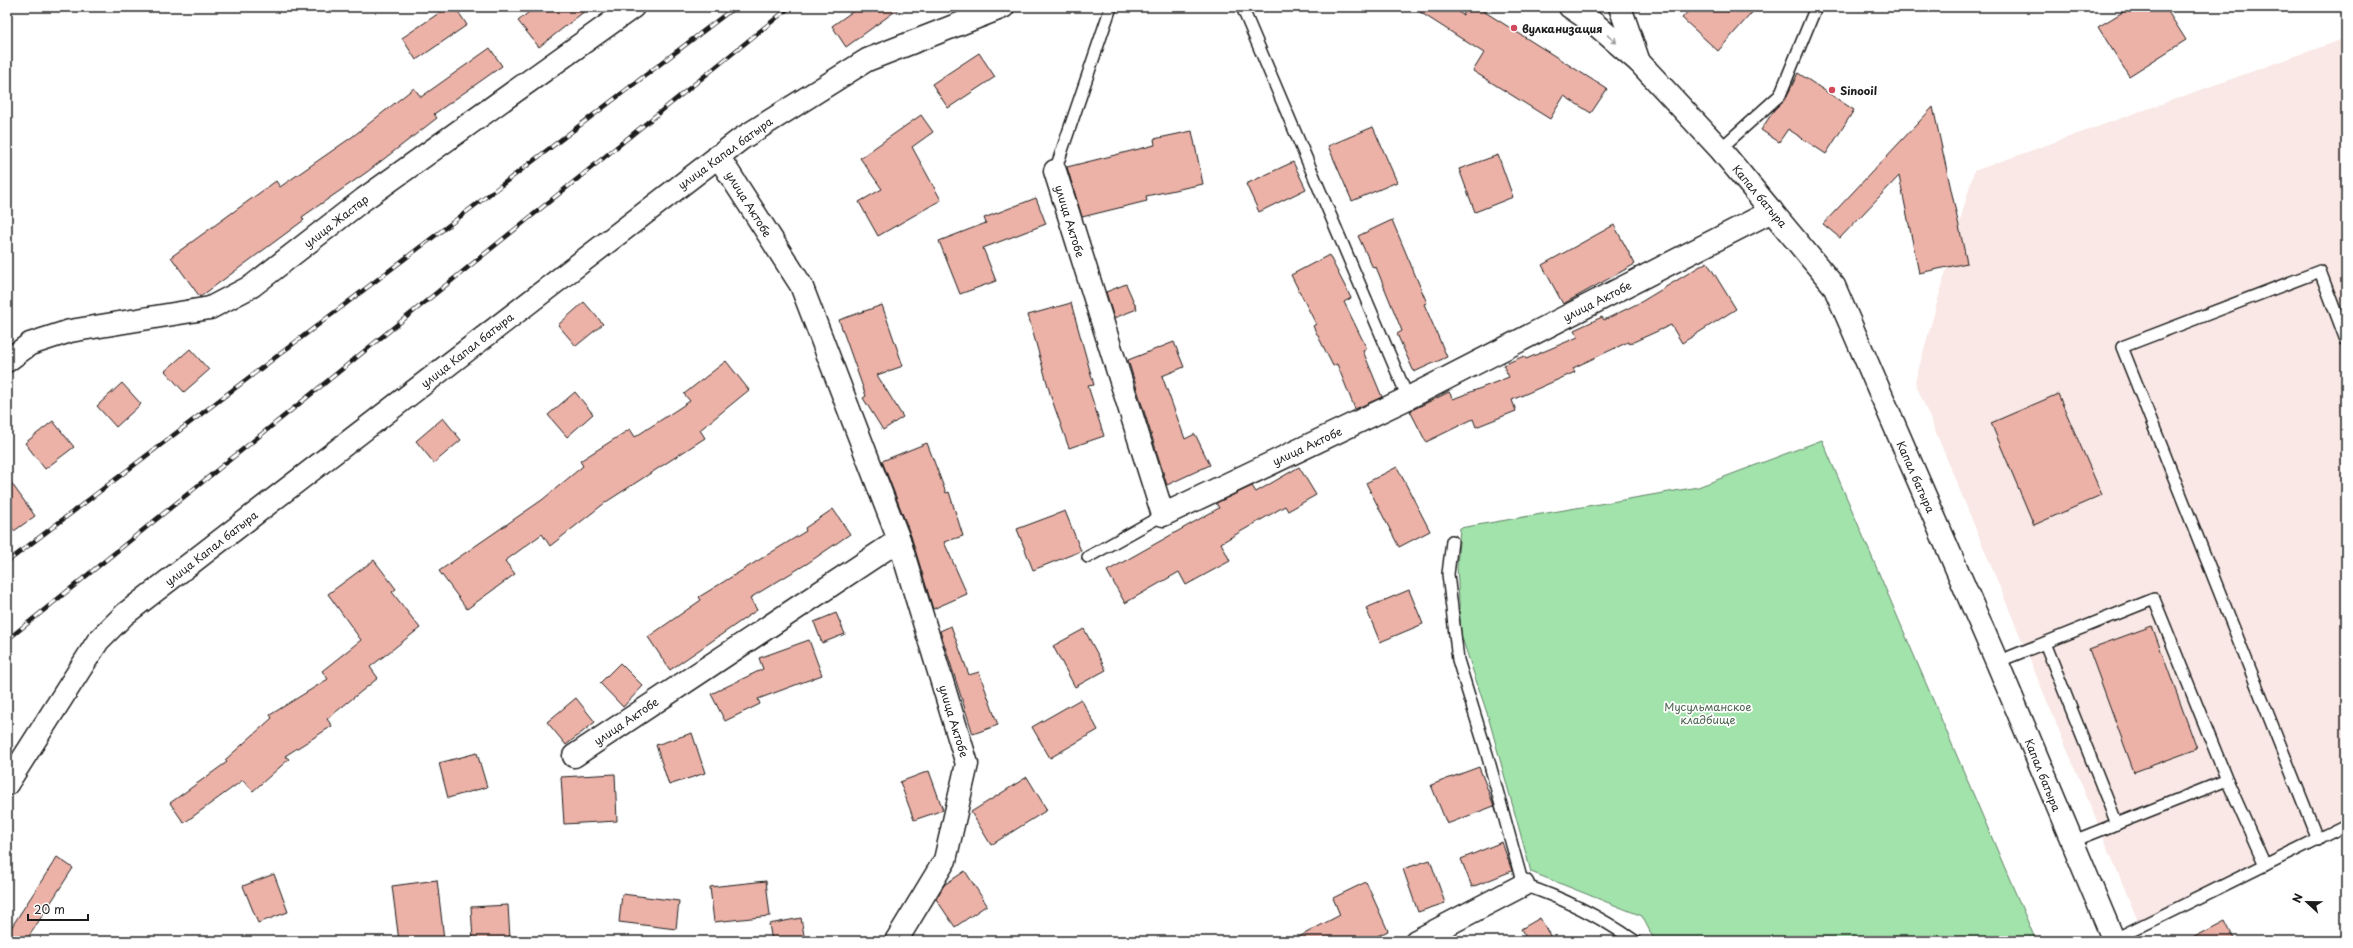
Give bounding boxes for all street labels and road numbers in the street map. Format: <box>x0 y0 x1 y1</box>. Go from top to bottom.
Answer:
street label: улица Капал батыра <box>674 113 776 193</box>
street label: Капал батыра <box>1729 161 1791 231</box>
street label: улица Актобе <box>722 168 776 240</box>
street label: улица Актобе <box>1051 183 1089 259</box>
street label: улица Жастар <box>300 190 372 252</box>
street label: улица Актобе <box>1560 276 1634 326</box>
street label: улица Капал батыра <box>417 308 517 392</box>
street label: улица Актобе <box>1269 422 1345 470</box>
street label: Капал батыра <box>1893 438 1940 516</box>
street label: улица Капал батыра <box>161 506 261 590</box>
street label: улица Актобе <box>935 683 973 759</box>
street label: улица Актобе <box>590 693 662 749</box>
street label: Капал батыра <box>2021 736 2065 814</box>

